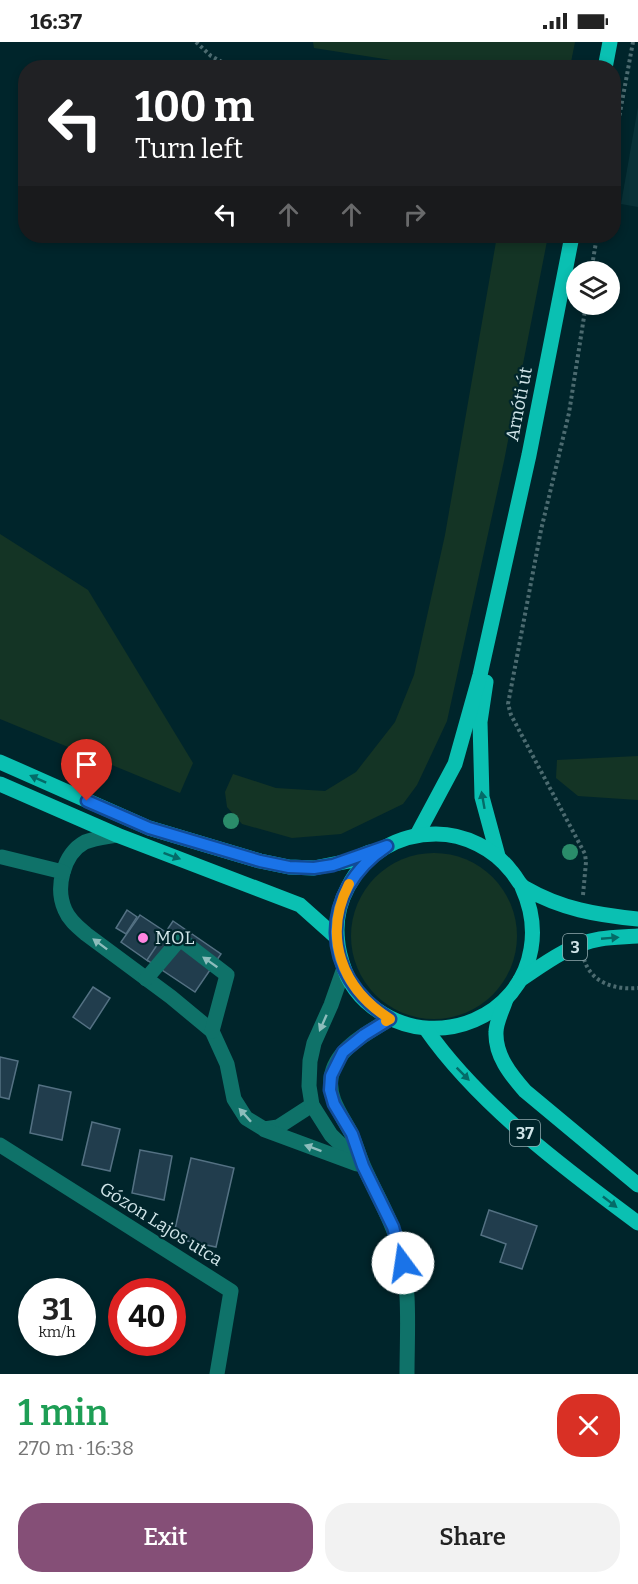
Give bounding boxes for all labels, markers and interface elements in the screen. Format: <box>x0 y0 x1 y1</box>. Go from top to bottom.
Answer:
text: 16:37 <box>30 8 82 35</box>
text: 100 m <box>135 82 254 132</box>
icon: left <box>36 84 114 162</box>
text: Turn left <box>135 133 243 165</box>
icon: left <box>209 198 242 231</box>
icon: ahead <box>272 198 305 231</box>
icon: ahead <box>335 198 368 231</box>
icon: right <box>398 198 431 231</box>
map controls <box>566 261 620 315</box>
button: layers <box>566 261 620 315</box>
street label: Arnóti út <box>501 365 537 443</box>
pin <box>61 739 112 801</box>
icon: arrive <box>70 748 103 781</box>
one-way arrow <box>29 774 47 783</box>
one-way arrow <box>478 790 487 809</box>
one-way arrow <box>163 851 181 861</box>
place label: MOL <box>155 927 194 949</box>
marker: MOL <box>136 931 150 945</box>
one-way arrow <box>600 933 619 943</box>
road number: 3 <box>563 934 587 960</box>
one-way arrow <box>92 938 108 950</box>
one-way arrow <box>202 957 218 968</box>
one-way arrow <box>318 1014 327 1031</box>
one-way arrow <box>456 1067 471 1081</box>
one-way arrow <box>239 1108 252 1123</box>
road number: 37 <box>510 1120 540 1146</box>
one-way arrow <box>304 1142 322 1152</box>
street label: Gózon Lajos utca <box>95 1177 227 1271</box>
one-way arrow <box>603 1195 618 1207</box>
position arrow <box>371 1231 435 1295</box>
speed limit sign: 40 <box>108 1278 186 1356</box>
text: 31 <box>42 1292 72 1328</box>
text: km/h <box>38 1323 76 1341</box>
text: 1 min <box>18 1391 109 1435</box>
button: close <box>557 1394 620 1457</box>
text: 270 m · 16:38 <box>18 1436 134 1460</box>
button: Exit <box>18 1503 313 1572</box>
button: Share <box>325 1503 620 1572</box>

